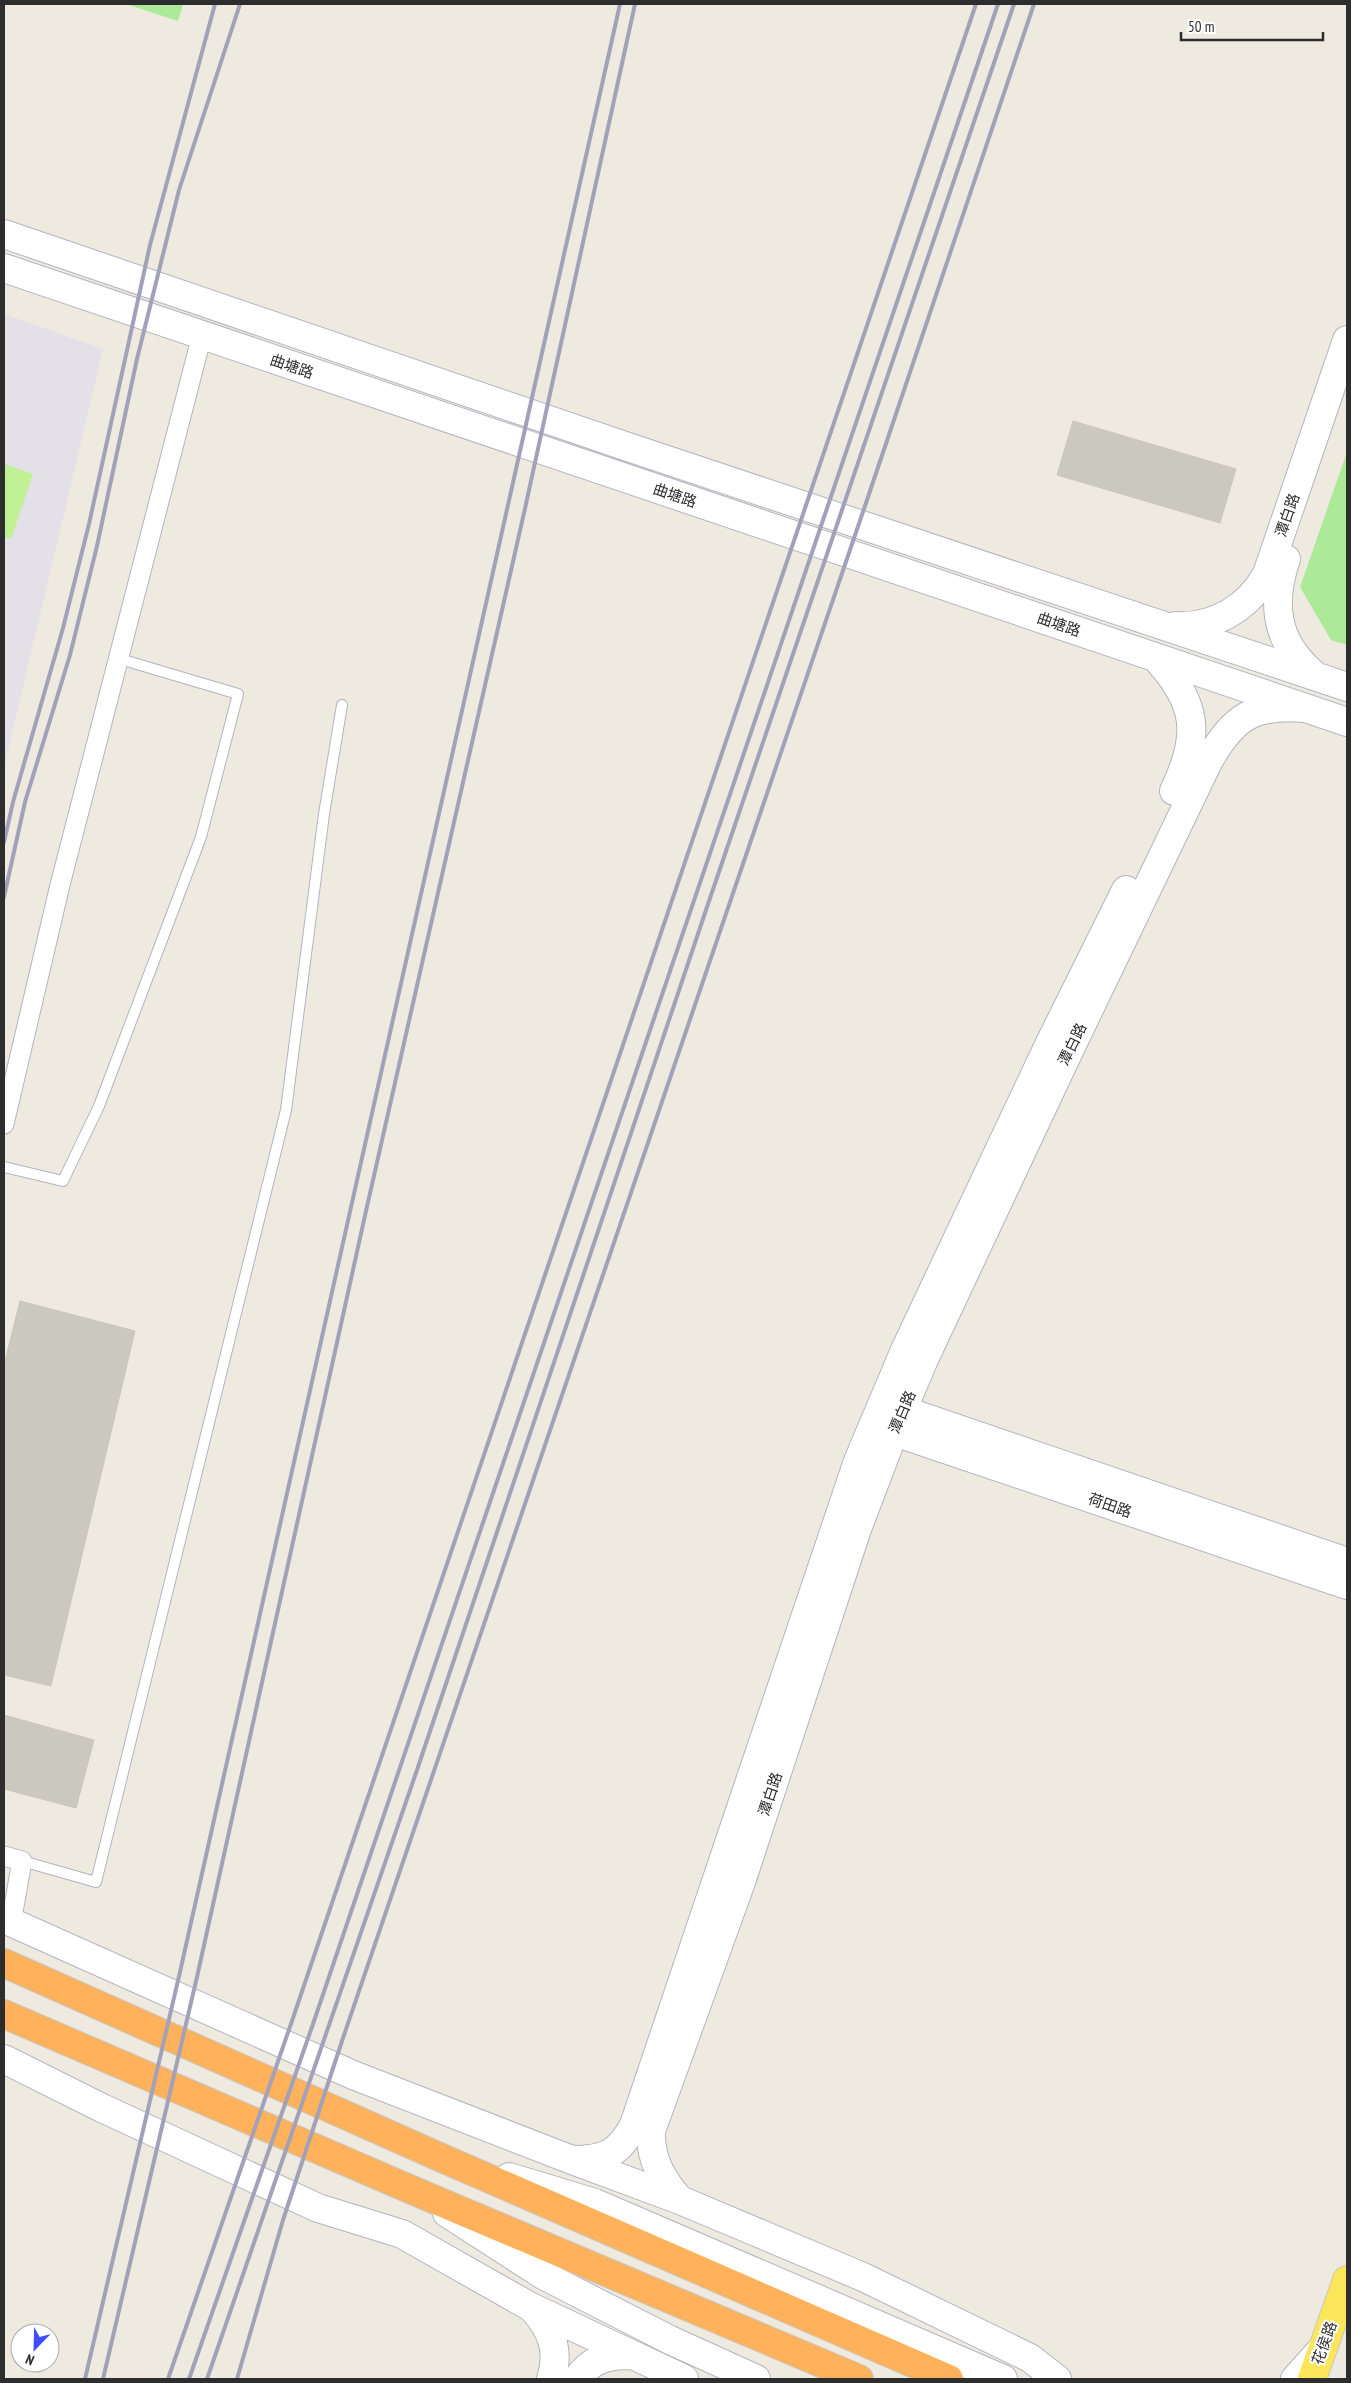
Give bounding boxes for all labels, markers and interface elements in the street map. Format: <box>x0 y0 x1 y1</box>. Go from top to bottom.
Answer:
scale bar <box>1181 10 1324 42</box>
text: 50 m <box>1188 17 1214 36</box>
street label: 曲塘路 <box>268 350 316 382</box>
street label: 曲塘路 <box>651 479 699 511</box>
street label: 潭白路 <box>1271 491 1303 539</box>
street label: 曲塘路 <box>1035 608 1083 640</box>
street label: 潭白路 <box>1054 1020 1090 1068</box>
street label: 潭白路 <box>884 1388 920 1436</box>
street label: 荷田路 <box>1086 1489 1134 1521</box>
street label: 潭白路 <box>754 1770 786 1818</box>
street label: 花侯路 <box>1307 2319 1341 2367</box>
north arrow <box>10 2323 60 2373</box>
text: N <box>23 2350 37 2370</box>

